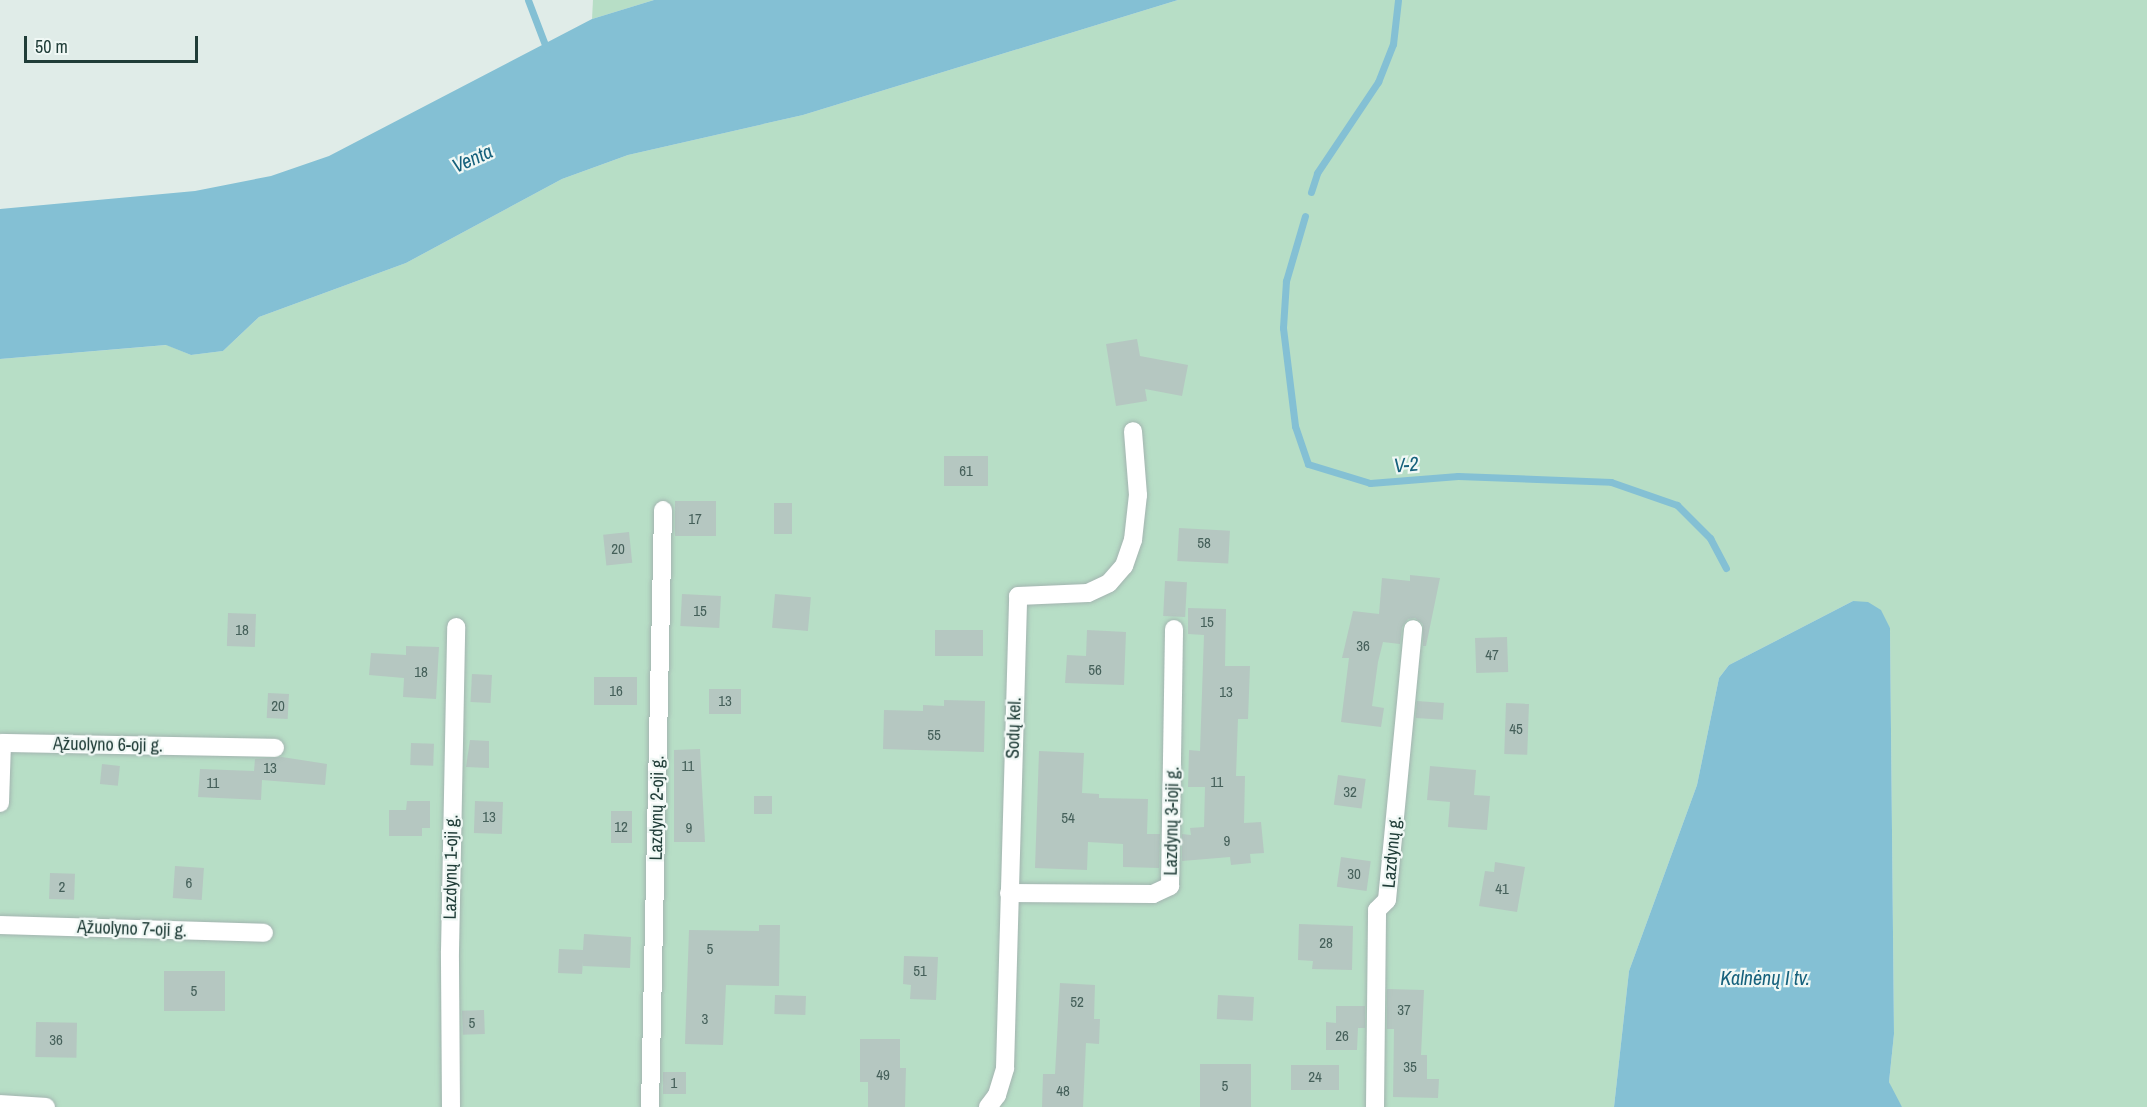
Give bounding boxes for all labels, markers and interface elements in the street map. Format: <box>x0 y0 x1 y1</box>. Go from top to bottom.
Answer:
scale bar <box>27 24 201 62</box>
text: 50 m <box>35 34 68 59</box>
water label: Venta <box>448 139 496 177</box>
water label: V-2 <box>1393 451 1419 477</box>
house number: 61 <box>959 462 973 480</box>
house number: 17 <box>688 510 702 528</box>
house number: 58 <box>1197 534 1211 552</box>
house number: 20 <box>611 540 625 558</box>
house number: 15 <box>693 602 707 620</box>
house number: 15 <box>1200 613 1214 631</box>
house number: 18 <box>235 621 249 639</box>
house number: 36 <box>1356 637 1370 655</box>
house number: 47 <box>1485 646 1499 664</box>
house number: 56 <box>1088 661 1102 679</box>
house number: 18 <box>414 663 428 681</box>
house number: 16 <box>609 682 623 700</box>
house number: 13 <box>1219 683 1233 701</box>
house number: 13 <box>718 692 732 710</box>
house number: 20 <box>271 697 285 715</box>
street label: Sodų kel. <box>1002 697 1026 759</box>
house number: 45 <box>1509 720 1523 738</box>
house number: 55 <box>927 726 941 744</box>
street label: Ąžuolyno 6-oji g. <box>53 733 163 757</box>
street label: Lazdynų 2-oji g. <box>645 755 669 861</box>
house number: 11 <box>682 757 694 775</box>
house number: 13 <box>263 759 277 777</box>
street label: Lazdynų 3-ioji g. <box>1160 766 1184 876</box>
house number: 11 <box>1211 773 1223 791</box>
house number: 11 <box>207 774 219 792</box>
house number: 32 <box>1343 783 1357 801</box>
house number: 13 <box>482 808 496 826</box>
house number: 54 <box>1061 809 1075 827</box>
street label: Lazdynų 1-oji g. <box>439 814 463 920</box>
street label: Lazdynų g. <box>1378 815 1406 889</box>
house number: 12 <box>614 818 628 836</box>
house number: 9 <box>686 819 692 837</box>
house number: 9 <box>1224 832 1230 850</box>
house number: 30 <box>1347 865 1361 883</box>
house number: 6 <box>186 874 192 892</box>
house number: 2 <box>59 878 65 896</box>
house number: 41 <box>1495 880 1509 898</box>
street label: Ąžuolyno 7-oji g. <box>77 916 187 942</box>
house number: 28 <box>1319 934 1333 952</box>
house number: 5 <box>707 940 713 958</box>
house number: 51 <box>913 962 927 980</box>
water label: Kalnėnų I tv. <box>1720 965 1810 989</box>
house number: 5 <box>191 982 197 1000</box>
house number: 52 <box>1070 993 1084 1011</box>
house number: 37 <box>1397 1001 1411 1019</box>
house number: 3 <box>702 1010 708 1028</box>
house number: 5 <box>469 1014 475 1032</box>
house number: 26 <box>1335 1027 1349 1045</box>
house number: 36 <box>49 1031 63 1049</box>
house number: 35 <box>1403 1058 1417 1076</box>
house number: 49 <box>876 1066 890 1084</box>
house number: 24 <box>1308 1068 1322 1086</box>
house number: 1 <box>671 1074 677 1092</box>
house number: 5 <box>1222 1077 1228 1095</box>
house number: 48 <box>1056 1082 1070 1100</box>

